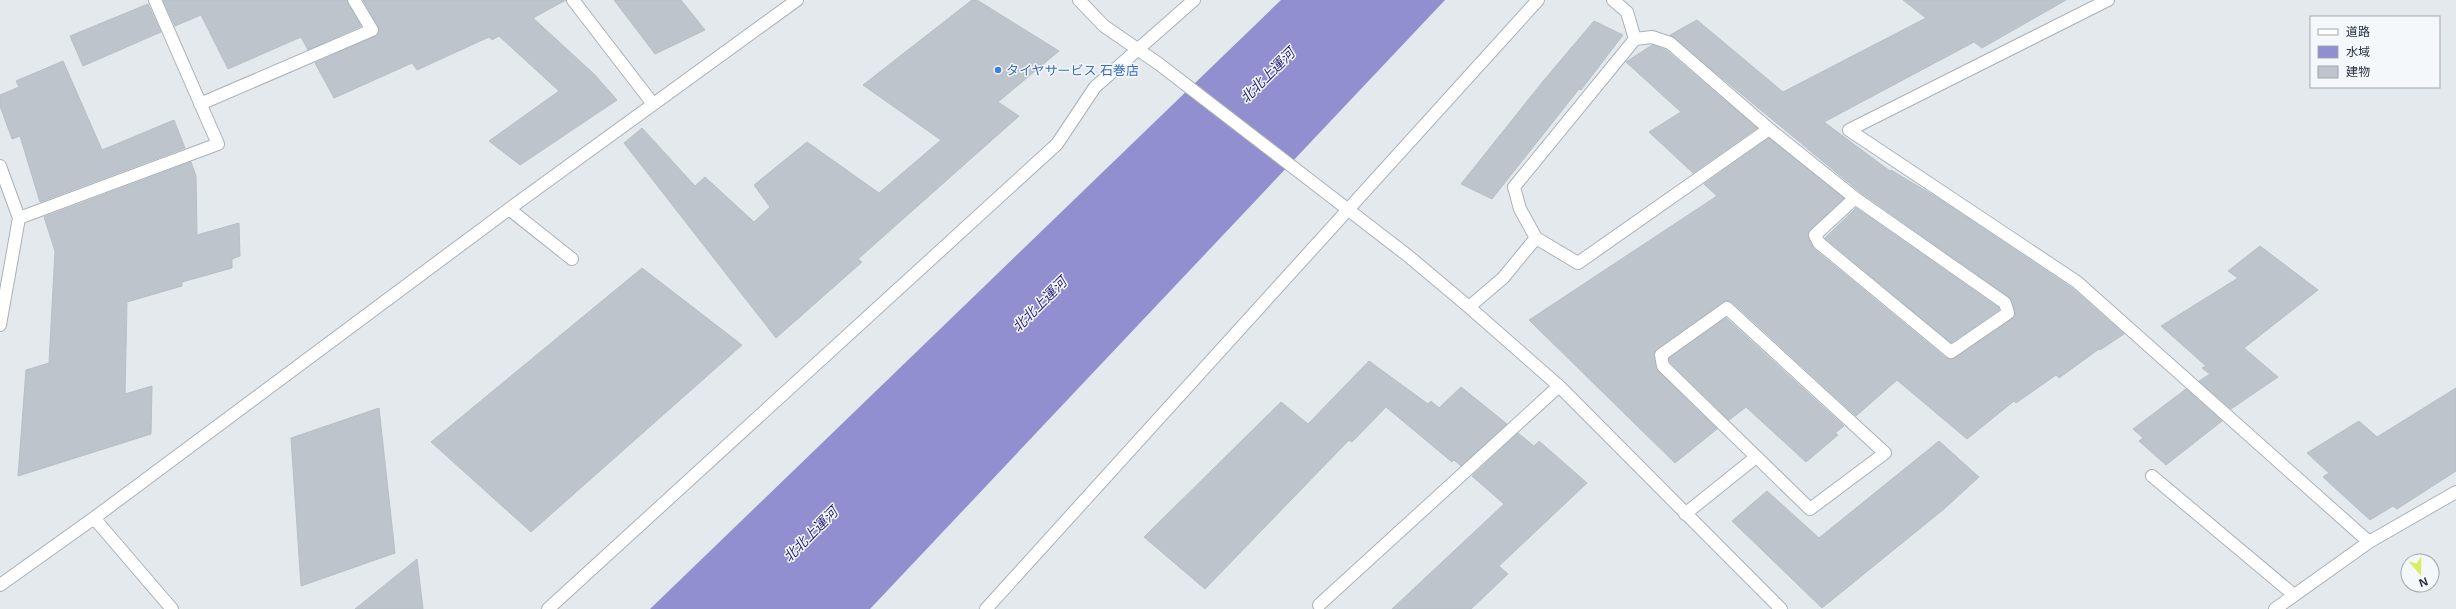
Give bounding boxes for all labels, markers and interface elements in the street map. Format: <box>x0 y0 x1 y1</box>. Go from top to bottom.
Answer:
legend <box>2310 16 2440 88</box>
text: 道路 <box>2346 23 2370 40</box>
water label: 北北上運河 <box>1236 41 1301 106</box>
text: 水域 <box>2346 43 2370 60</box>
place label: タイヤサービス 石巻店 <box>1006 61 1139 79</box>
text: 建物 <box>2346 63 2370 80</box>
marker: タイヤサービス 石巻店 <box>993 65 1003 75</box>
water label: 北北上運河 <box>1008 270 1073 335</box>
water label: 北北上運河 <box>779 500 844 565</box>
north arrow <box>2400 553 2440 593</box>
text: N <box>2417 574 2430 591</box>

